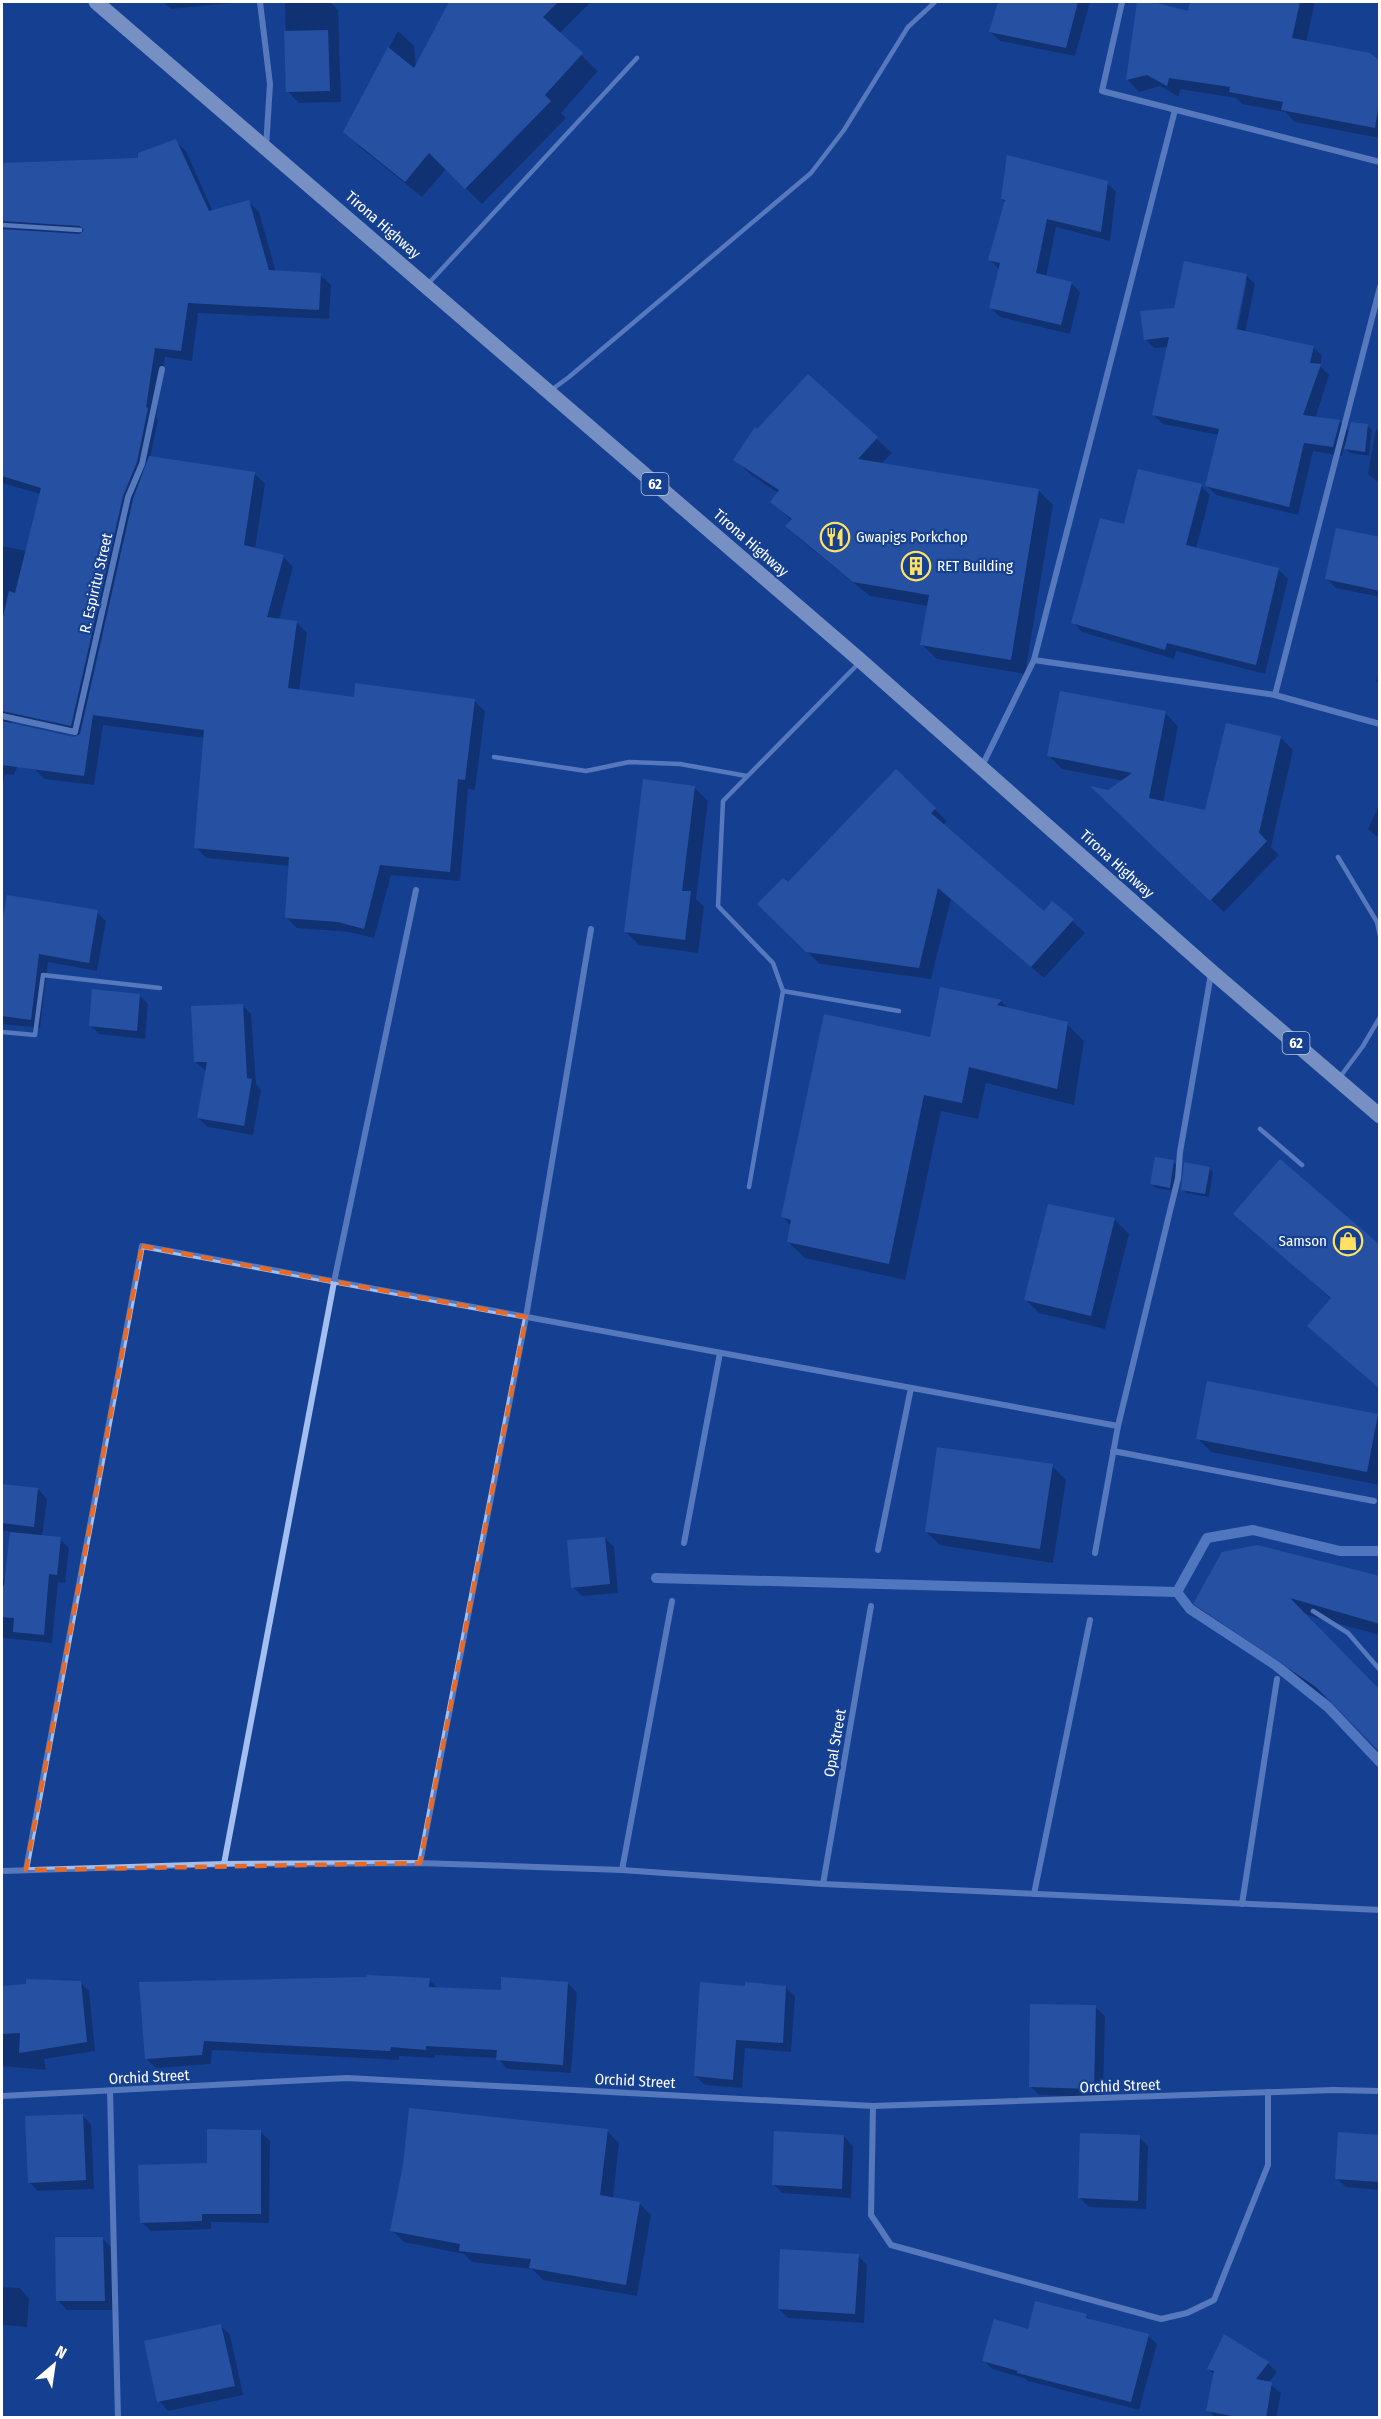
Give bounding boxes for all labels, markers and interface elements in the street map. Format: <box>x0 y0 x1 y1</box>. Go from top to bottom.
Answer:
street label: Tirona Highway <box>342 188 424 263</box>
road number: 62 <box>642 473 668 495</box>
street label: Tirona Highway <box>710 506 792 581</box>
restaurant icon: Gwapigs Porkchop <box>819 521 851 553</box>
place label: Gwapigs Porkchop <box>856 528 968 546</box>
street label: R. Espiritu Street <box>76 531 116 635</box>
building icon: RET Building <box>900 550 932 582</box>
place label: RET Building <box>937 557 1013 575</box>
street label: Tirona Highway <box>1076 826 1158 902</box>
road number: 62 <box>1282 1032 1310 1054</box>
shop icon: Samson <box>1332 1225 1364 1257</box>
place label: Samson <box>1278 1232 1327 1250</box>
street label: Opal Street <box>820 1707 850 1778</box>
street label: Orchid Street <box>108 2066 190 2088</box>
street label: Orchid Street <box>594 2070 676 2092</box>
street label: Orchid Street <box>1079 2076 1161 2096</box>
north arrow <box>24 2335 84 2395</box>
text: N <box>52 2342 70 2363</box>

